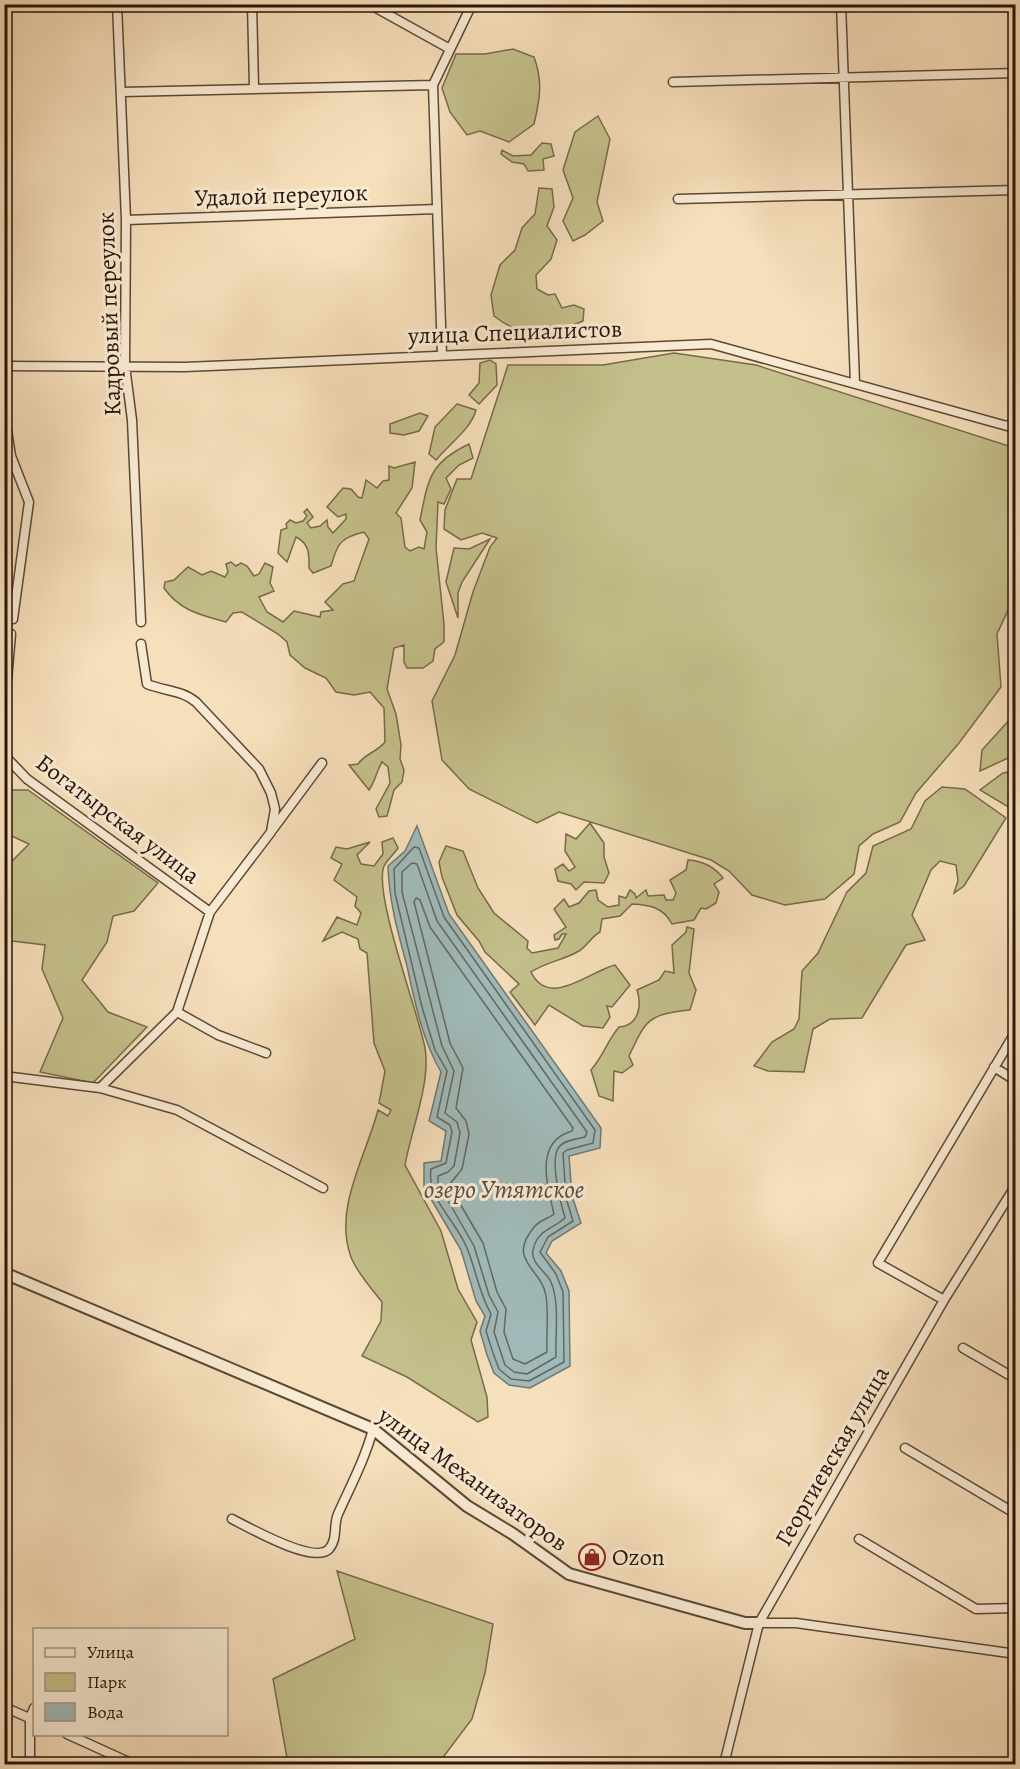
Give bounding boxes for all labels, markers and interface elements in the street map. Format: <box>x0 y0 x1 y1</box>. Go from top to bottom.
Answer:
street label: Удалой переулок <box>194 176 368 214</box>
street label: Кадровый переулок <box>89 211 129 417</box>
street label: улица Специалистов <box>406 312 623 352</box>
street label: Богатырская улица <box>29 747 207 891</box>
water label: озеро Утятское <box>424 1172 584 1207</box>
street label: Георгиевская улица <box>767 1360 897 1552</box>
street label: улица Механизаторов <box>371 1399 574 1559</box>
place label: Ozon <box>612 1541 665 1573</box>
shop icon: Ozon <box>577 1542 607 1572</box>
legend <box>33 1628 228 1736</box>
text: Улица <box>87 1640 135 1664</box>
text: Парк <box>87 1670 127 1694</box>
text: Вода <box>87 1700 125 1724</box>

